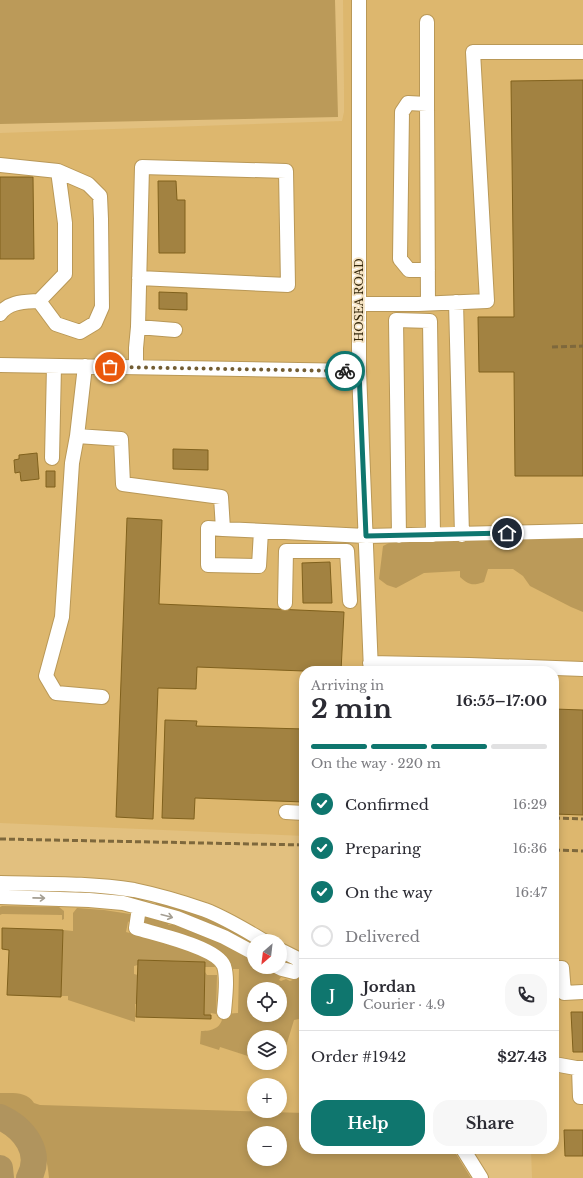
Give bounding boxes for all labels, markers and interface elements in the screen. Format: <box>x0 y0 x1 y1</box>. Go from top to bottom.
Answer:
street label: HOSEA ROAD <box>352 258 366 342</box>
pin <box>93 350 127 384</box>
courier <box>325 351 365 391</box>
icon: bag <box>99 356 121 378</box>
icon: bike <box>334 360 356 382</box>
pin <box>490 516 524 550</box>
icon: home <box>496 522 518 544</box>
text: Arriving in <box>311 677 384 694</box>
text: 16:55–17:00 <box>456 691 547 710</box>
text: 2 min <box>311 693 392 725</box>
text: On the way · 220 m <box>311 755 441 772</box>
icon: check <box>311 793 333 815</box>
text: Confirmed <box>345 795 429 814</box>
text: 16:29 <box>513 796 547 813</box>
icon: check <box>311 837 333 859</box>
text: Preparing <box>345 839 421 858</box>
text: 16:36 <box>513 840 547 857</box>
icon: check <box>311 881 333 903</box>
text: On the way <box>345 883 433 902</box>
text: 16:47 <box>515 884 547 901</box>
one-way arrow <box>32 895 45 902</box>
one-way arrow <box>160 912 173 920</box>
text: Delivered <box>345 927 420 946</box>
north arrow <box>247 934 287 974</box>
map controls <box>247 934 287 1166</box>
button: phone <box>505 974 547 1016</box>
text: Jordan <box>363 977 416 996</box>
button: locate <box>247 982 287 1022</box>
text: J <box>329 985 335 1004</box>
text: Courier · 4.9 <box>363 996 445 1013</box>
button: layers <box>247 1030 287 1070</box>
text: Order #1942 <box>311 1047 406 1066</box>
text: $27.43 <box>497 1047 547 1066</box>
button: + <box>247 1078 287 1118</box>
button: Help <box>311 1100 425 1146</box>
button: Share <box>433 1100 547 1146</box>
button: − <box>247 1126 287 1166</box>

